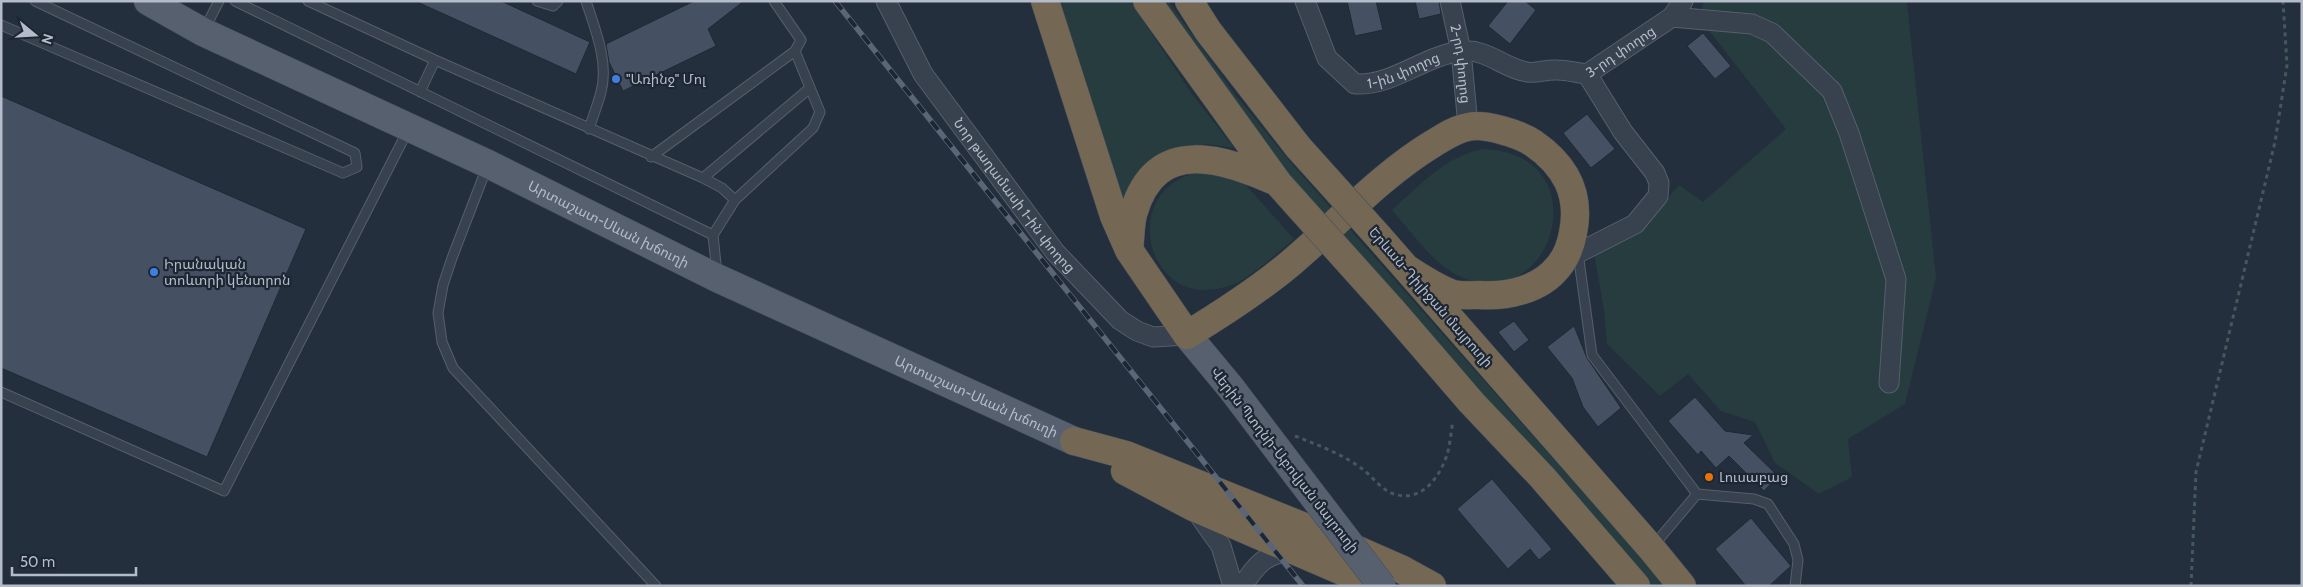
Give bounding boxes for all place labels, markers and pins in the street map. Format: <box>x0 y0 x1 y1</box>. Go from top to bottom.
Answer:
place label: "Առինջ" Մոլ <box>626 70 706 88</box>
marker: "Առինջ" Մոլ <box>610 73 622 85</box>
place label: Իրանական տոևտրի կենտրոն <box>164 255 290 289</box>
marker: Իրանական տոևտրի կենտրոն <box>148 266 160 278</box>
place label: Լուսաբաց <box>1719 468 1788 486</box>
marker: Լուսաբաց <box>1703 471 1715 483</box>

